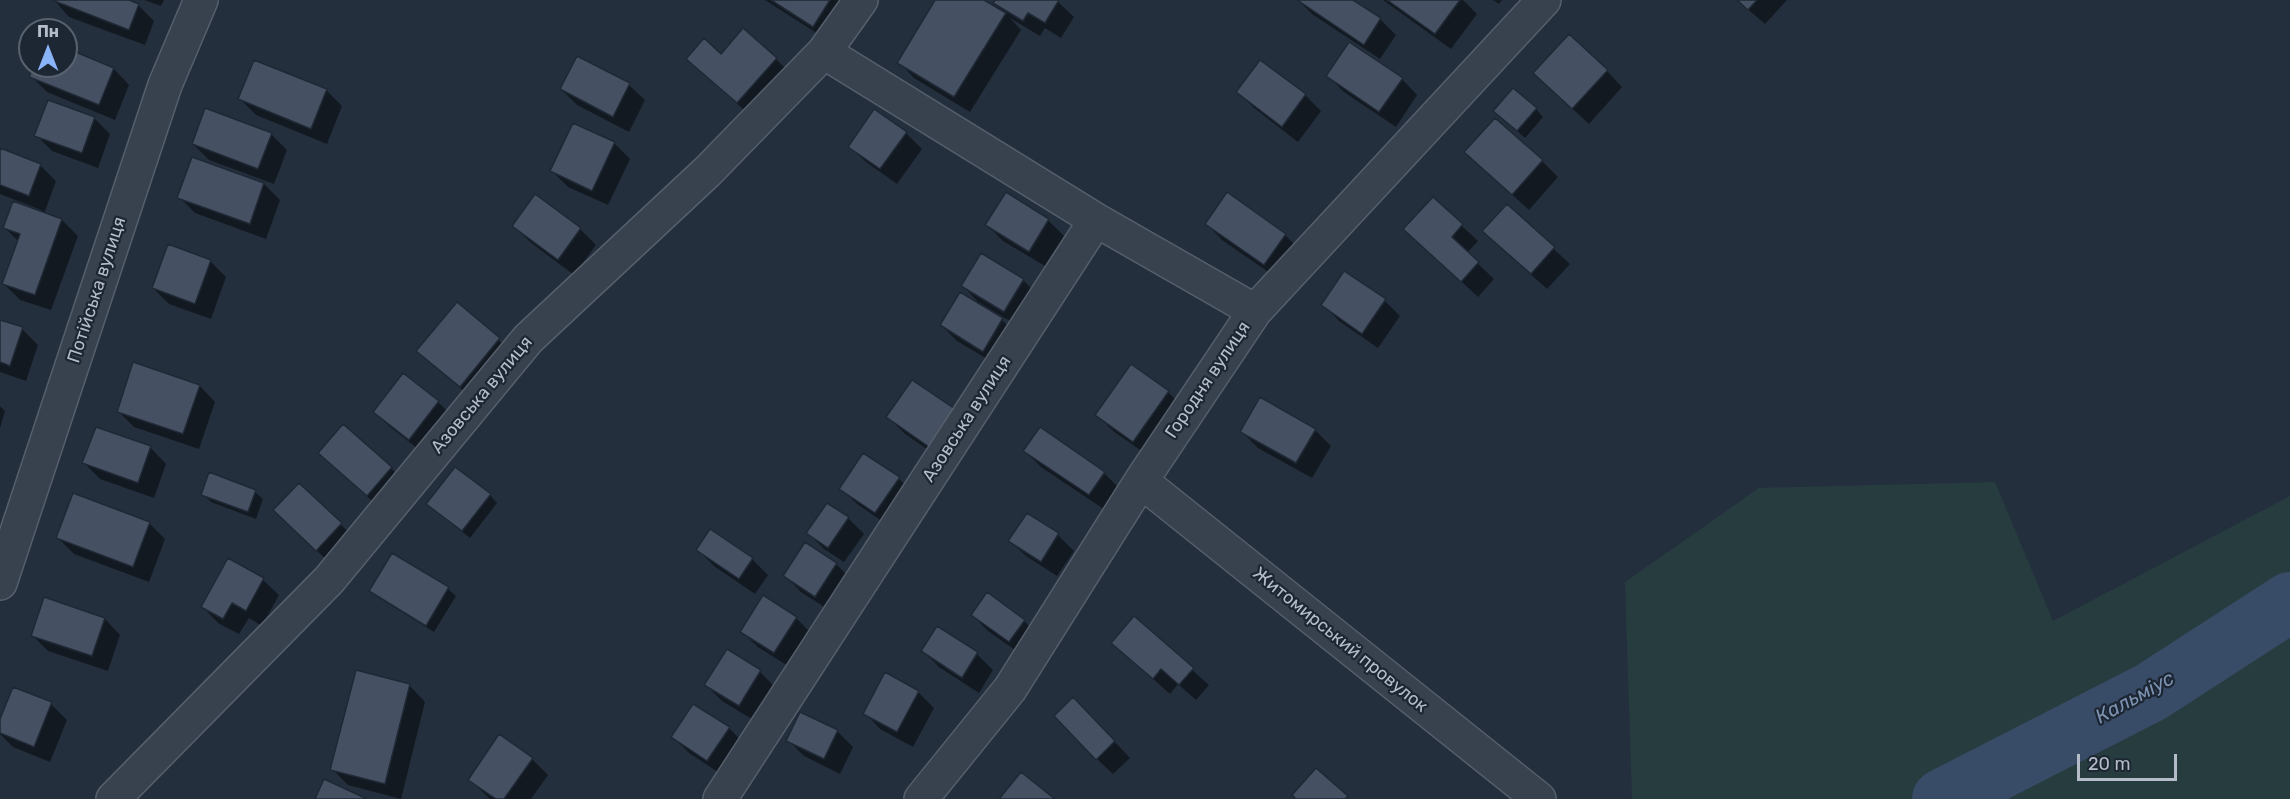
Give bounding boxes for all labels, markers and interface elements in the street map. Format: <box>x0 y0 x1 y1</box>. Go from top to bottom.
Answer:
north arrow <box>18 18 78 78</box>
text: Пн <box>37 22 59 41</box>
street label: Потійська вулиця <box>63 214 131 366</box>
street label: Городня вулиця <box>1161 317 1255 443</box>
street label: Азовська вулиця <box>427 332 537 458</box>
street label: Азовська вулиця <box>918 352 1016 486</box>
street label: Житомирський провулок <box>1248 563 1432 717</box>
water label: Кальміус <box>2091 667 2179 729</box>
scale bar <box>2080 742 2180 780</box>
text: 20 m <box>2088 753 2130 775</box>

